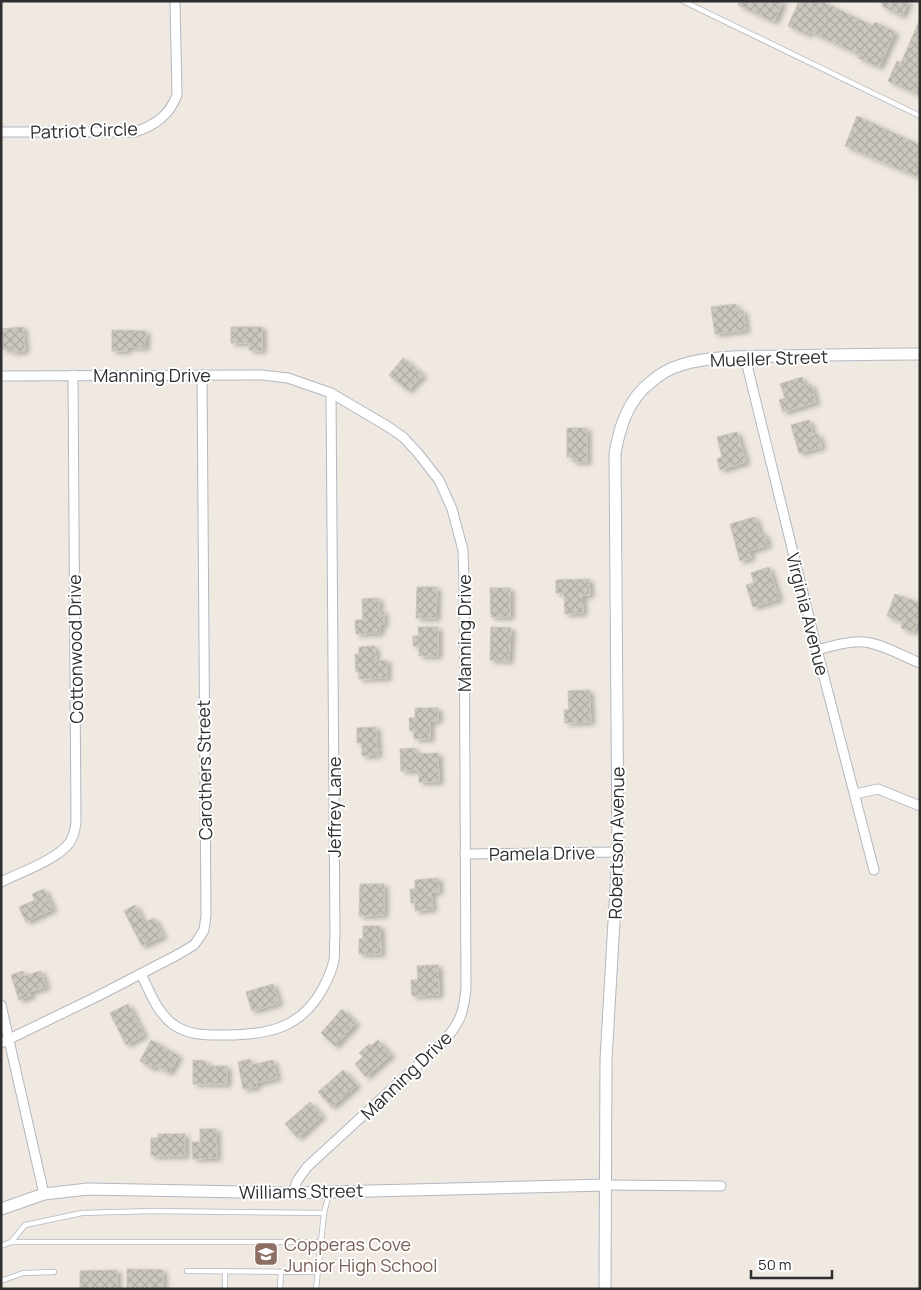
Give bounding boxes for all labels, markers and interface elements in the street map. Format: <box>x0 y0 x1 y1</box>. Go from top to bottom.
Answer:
street label: Patriot Circle <box>30 116 138 144</box>
street label: Mueller Street <box>710 344 828 372</box>
street label: Manning Drive <box>93 363 211 387</box>
street label: Virginia Avenue <box>781 550 835 678</box>
street label: Cottonwood Drive <box>62 574 88 724</box>
street label: Manning Drive <box>452 574 476 692</box>
street label: Carothers Street <box>191 700 217 840</box>
street label: Jeffrey Lane <box>322 757 346 857</box>
street label: Robertson Avenue <box>603 766 629 920</box>
street label: Pamela Drive <box>489 840 595 866</box>
street label: Manning Drive <box>355 1025 457 1125</box>
street label: Williams Street <box>239 1178 363 1204</box>
place label: Copperas Cove Junior High School <box>284 1232 437 1277</box>
school or university icon: Copperas Cove Junior High School <box>253 1241 279 1267</box>
scale bar <box>751 1248 832 1280</box>
text: 50 m <box>758 1254 792 1275</box>

